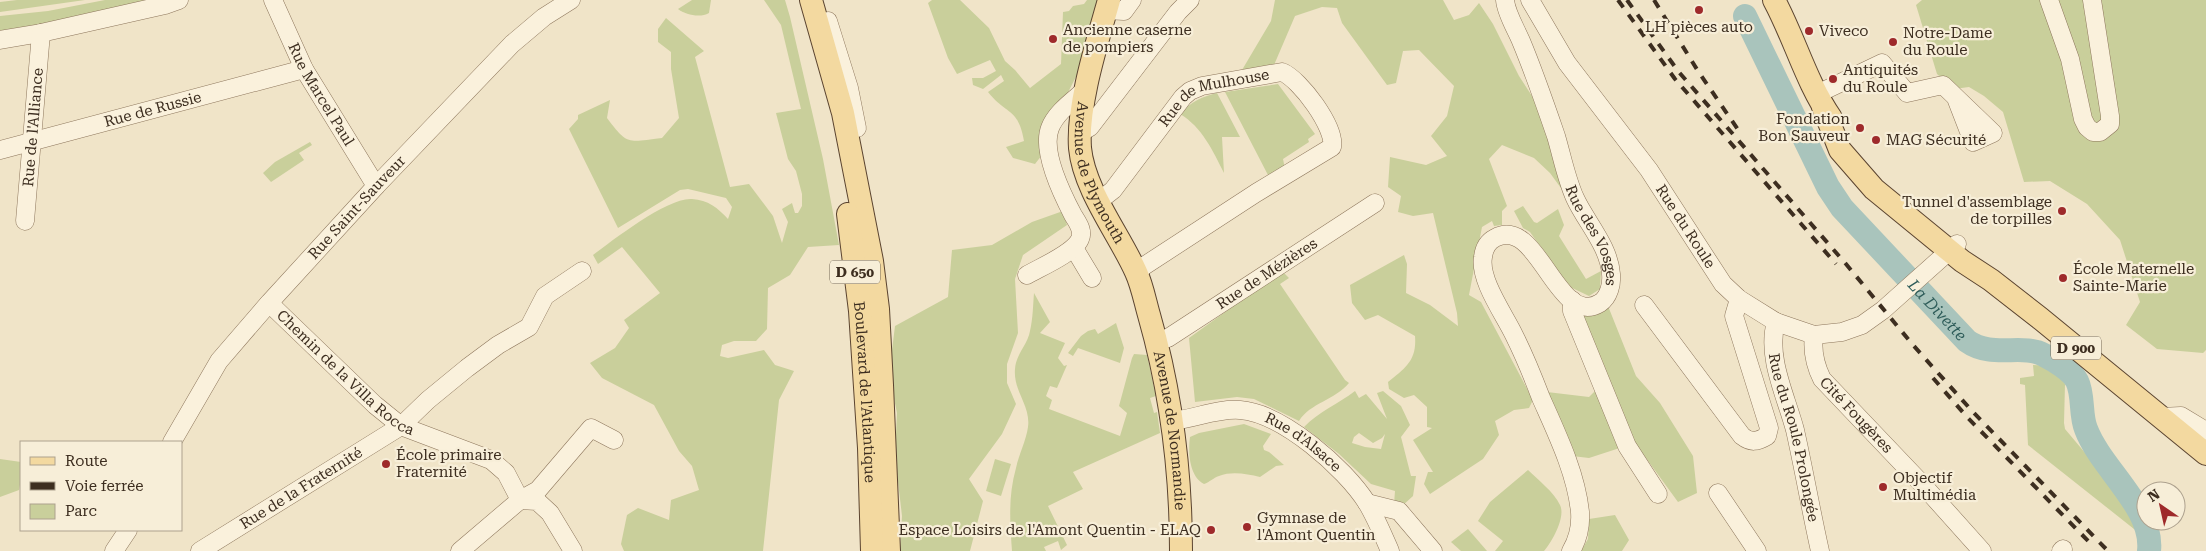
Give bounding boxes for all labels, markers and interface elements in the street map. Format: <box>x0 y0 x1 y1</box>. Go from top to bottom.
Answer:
marker: LH pièces auto <box>1693 4 1705 16</box>
place label: LH pièces auto <box>1645 18 1753 36</box>
place label: Ancienne caserne de pompiers <box>1063 21 1192 56</box>
place label: Viveco <box>1819 22 1869 40</box>
place label: Notre-Dame du Roule <box>1903 24 1992 59</box>
marker: Viveco <box>1803 25 1815 37</box>
marker: Ancienne caserne de pompiers <box>1047 33 1059 45</box>
marker: Notre-Dame du Roule <box>1887 36 1899 48</box>
street label: Rue Marcel Paul <box>284 40 358 149</box>
place label: Antiquités du Roule <box>1843 61 1918 96</box>
street label: Rue de Mulhouse <box>1155 65 1271 130</box>
street label: Rue de l'Alliance <box>19 67 47 187</box>
marker: Antiquités du Roule <box>1827 73 1839 85</box>
street label: Rue de Russie <box>102 88 203 131</box>
street label: Avenue de Plymouth <box>1071 100 1129 247</box>
place label: Fondation Bon Sauveur <box>1758 110 1850 145</box>
marker: Fondation Bon Sauveur <box>1854 122 1866 134</box>
place label: MAG Sécurité <box>1886 131 1986 149</box>
marker: MAG Sécurité <box>1870 134 1882 146</box>
street label: Rue Saint-Sauveur <box>304 152 409 263</box>
street label: Rue du Roule <box>1652 181 1719 271</box>
street label: Rue des Vosges <box>1562 182 1620 287</box>
place label: Tunnel d'assemblage de torpilles <box>1902 193 2052 228</box>
marker: Tunnel d'assemblage de torpilles <box>2056 205 2068 217</box>
street label: Rue de Mézières <box>1213 234 1321 313</box>
road number: D 650 <box>830 260 880 284</box>
place label: École Maternelle Sainte-Marie <box>2073 260 2194 295</box>
marker: École Maternelle Sainte-Marie <box>2057 272 2069 284</box>
water label: La Divette <box>1904 274 1971 344</box>
street label: Boulevard de l'Atlantique <box>850 300 879 483</box>
street label: Chemin de la Villa Rocca <box>273 306 417 439</box>
road number: D 900 <box>2051 336 2101 359</box>
street label: Avenue de Normandie <box>1150 349 1189 511</box>
street label: Rue du Roule Prolongée <box>1765 352 1823 523</box>
street label: Cité Fougères <box>1816 373 1897 457</box>
street label: Rue d'Alsace <box>1262 409 1345 476</box>
legend <box>20 441 182 531</box>
street label: Rue de la Fraternité <box>237 443 366 533</box>
place label: École primaire Fraternité <box>396 446 502 481</box>
text: Route <box>65 452 107 470</box>
marker: École primaire Fraternité <box>380 458 392 470</box>
place label: Objectif Multimédia <box>1893 469 1976 504</box>
text: Voie ferrée <box>65 477 143 495</box>
marker: Objectif Multimédia <box>1877 481 1889 493</box>
north arrow <box>2136 481 2186 531</box>
text: N <box>2145 485 2163 505</box>
text: Parc <box>65 502 97 520</box>
place label: Gymnase de l'Amont Quentin <box>1257 509 1376 544</box>
place label: Espace Loisirs de l'Amont Quentin - ELAQ <box>898 521 1201 539</box>
marker: Gymnase de l'Amont Quentin <box>1241 521 1253 533</box>
marker: Espace Loisirs de l'Amont Quentin - ELAQ <box>1205 524 1217 536</box>

